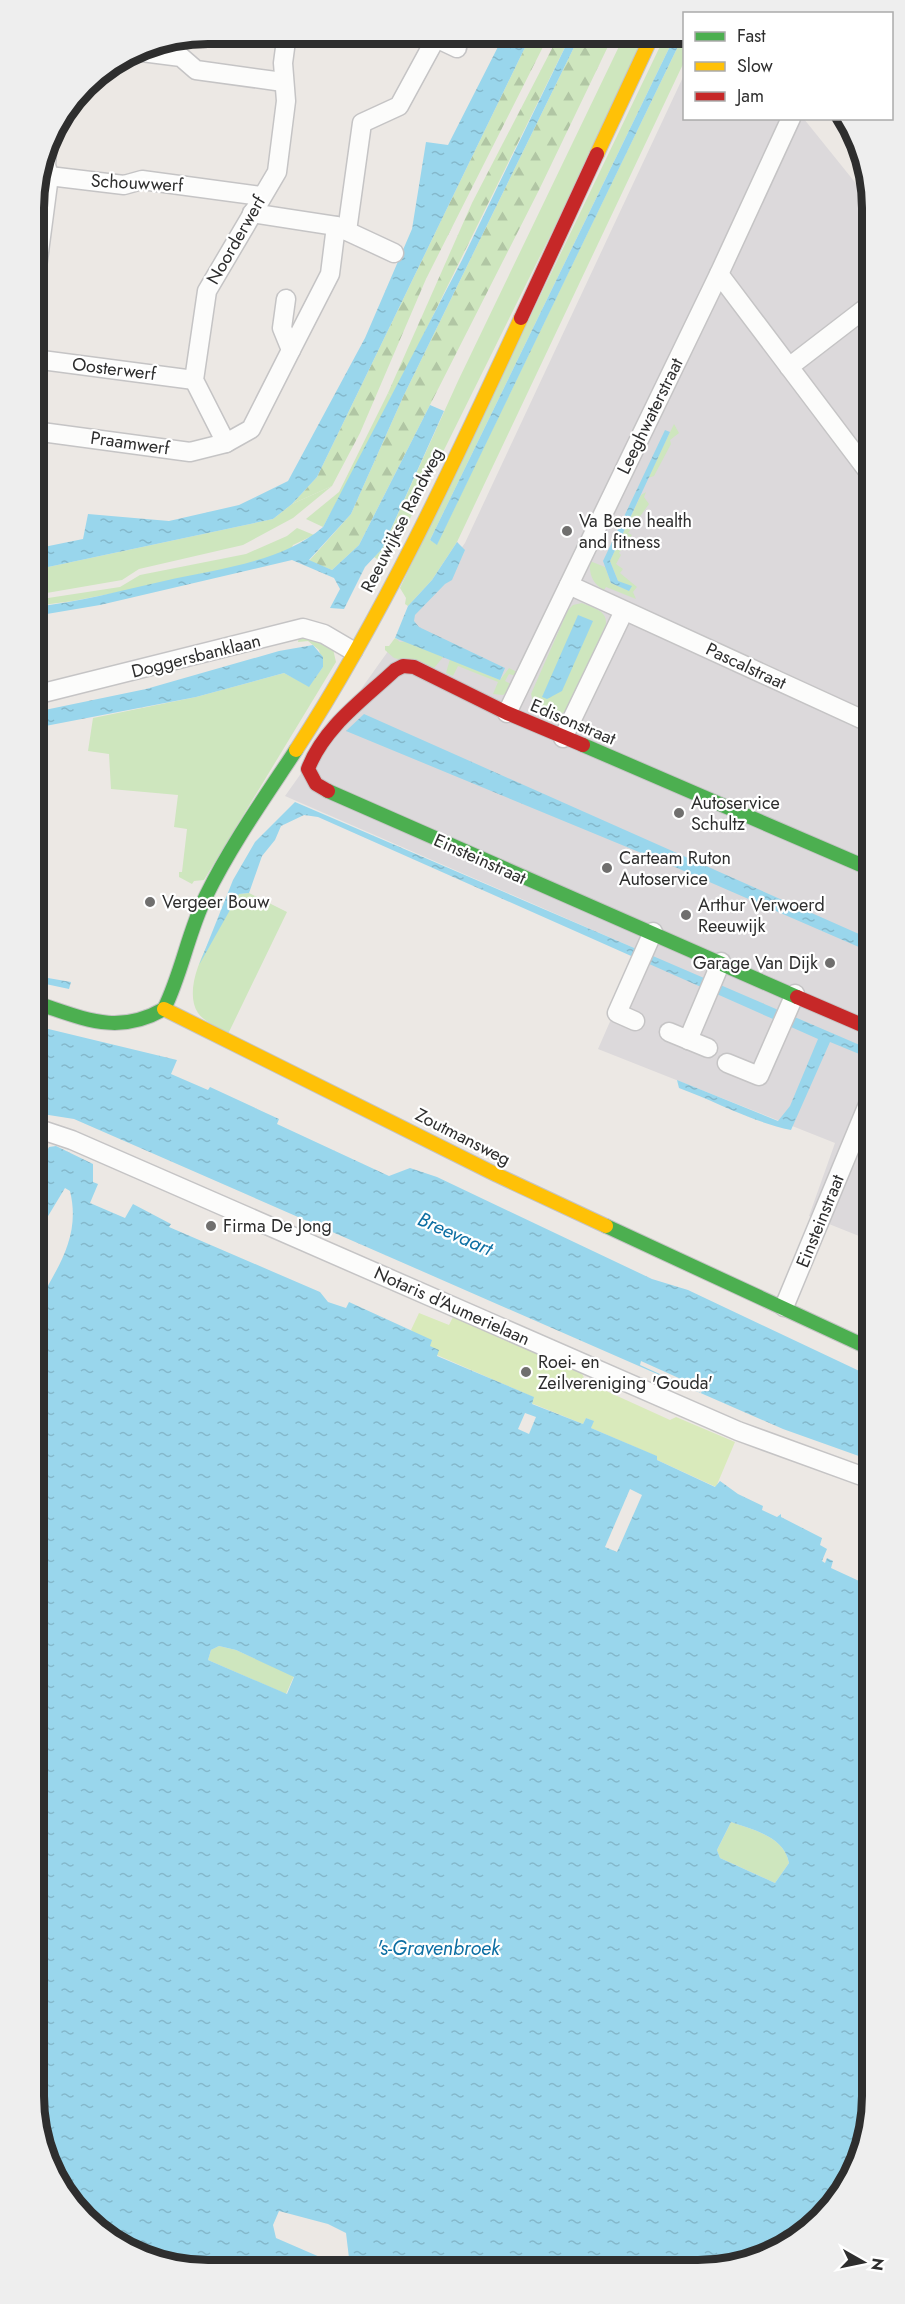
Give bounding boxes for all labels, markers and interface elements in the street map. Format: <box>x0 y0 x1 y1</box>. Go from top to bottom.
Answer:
legend <box>683 12 893 120</box>
text: Fast <box>737 23 766 49</box>
text: Slow <box>737 53 774 79</box>
text: Jam <box>735 83 764 109</box>
street label: Schouwwerf <box>90 168 185 198</box>
street label: Noorderwerf <box>200 190 272 289</box>
street label: Oosterwerf <box>71 351 158 387</box>
street label: Leeghwaterstraat <box>611 353 690 478</box>
street label: Praamwerf <box>89 425 172 462</box>
street label: Reeuwijkse Randweg <box>354 443 450 597</box>
place label: Va Bene health and fitness <box>579 508 692 555</box>
marker: Va Bene health and fitness <box>560 524 574 538</box>
street label: Doggersbanklaan <box>129 627 263 685</box>
street label: Pascalstraat <box>702 636 791 696</box>
street label: Edisonstraat <box>526 692 620 752</box>
place label: Autoservice Schultz <box>691 790 780 837</box>
marker: Autoservice Schultz <box>672 806 686 820</box>
street label: Einsteinstraat <box>430 827 531 891</box>
place label: Carteam Ruton Autoservice <box>619 845 731 892</box>
marker: Carteam Ruton Autoservice <box>600 861 614 875</box>
place label: Vergeer Bouw <box>162 889 270 915</box>
place label: Arthur Verwoerd Reeuwijk <box>698 892 825 939</box>
marker: Vergeer Bouw <box>143 895 157 909</box>
marker: Arthur Verwoerd Reeuwijk <box>679 908 693 922</box>
place label: Garage Van Dijk <box>693 950 818 976</box>
marker: Garage Van Dijk <box>823 956 837 970</box>
street label: Zoutmansweg <box>411 1102 515 1172</box>
street label: Einsteinstraat <box>790 1170 851 1271</box>
water label: Breevaart <box>413 1205 498 1264</box>
place label: Firma De Jong <box>223 1213 332 1239</box>
marker: Firma De Jong <box>204 1219 218 1233</box>
street label: Notaris d'Aumerielaan <box>370 1260 534 1352</box>
place label: Roei- en Zeilvereniging 'Gouda' <box>538 1349 713 1396</box>
marker: Roei- en Zeilvereniging 'Gouda' <box>519 1365 533 1379</box>
water label: 's-Gravenbroek <box>376 1934 501 1963</box>
north arrow <box>833 2232 893 2292</box>
text: N <box>865 2256 890 2272</box>

